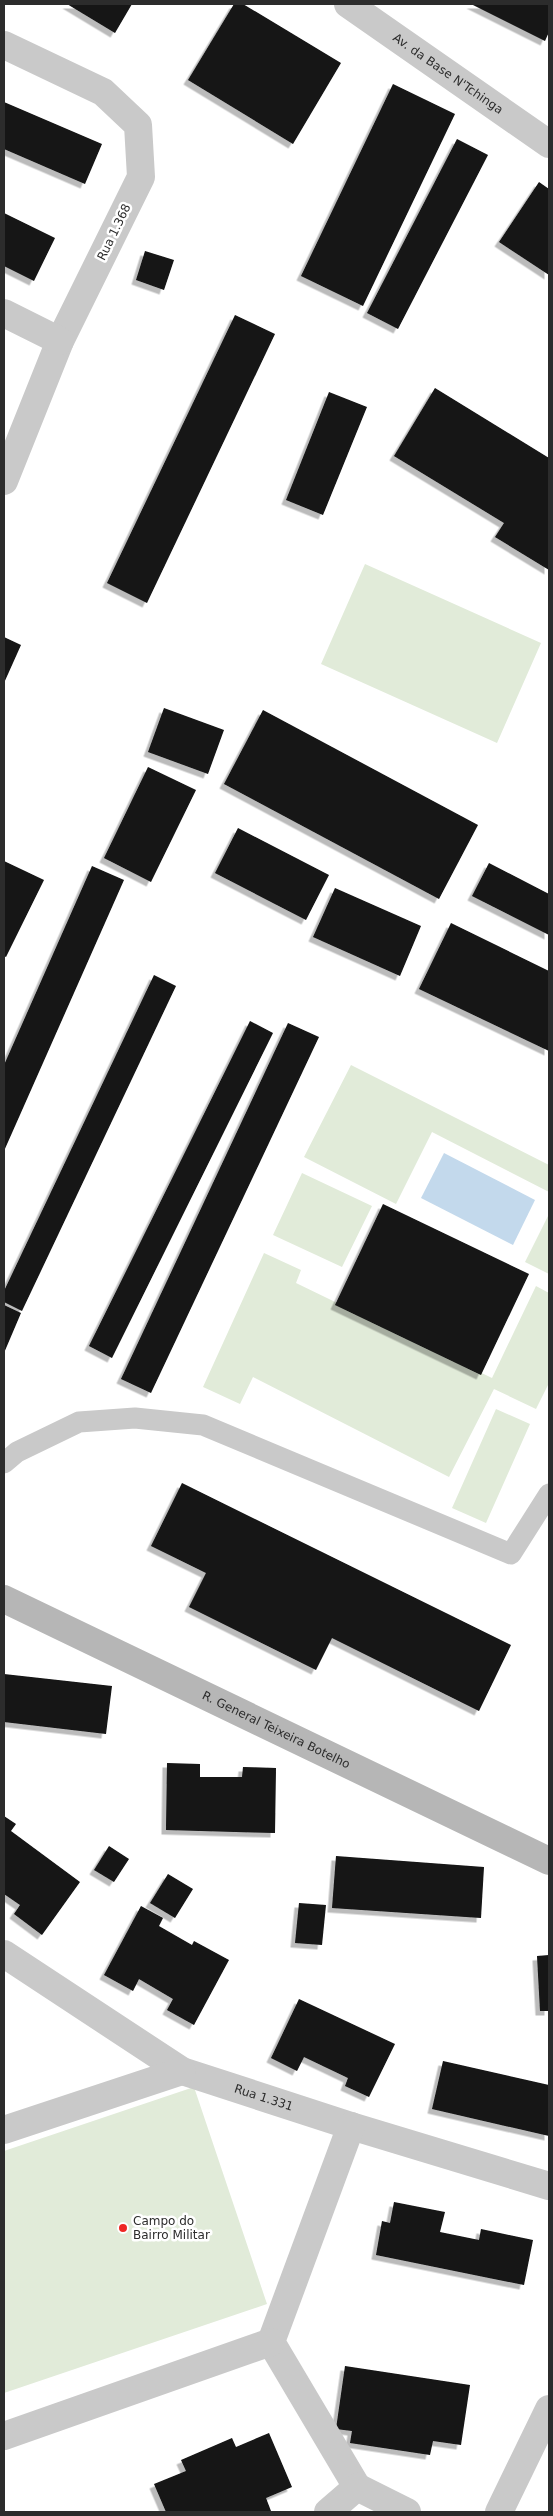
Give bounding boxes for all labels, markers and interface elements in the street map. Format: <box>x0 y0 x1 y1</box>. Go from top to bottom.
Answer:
street label: Av. da Base N'Tchinga <box>390 31 506 117</box>
street label: Rua 1.368 <box>94 202 134 262</box>
street label: R. General Teixeira Botelho <box>200 1688 352 1771</box>
street label: Rua 1.331 <box>233 2082 295 2114</box>
place label: Campo do Bairro Militar <box>133 2214 210 2242</box>
marker: Campo do Bairro Militar <box>117 2222 129 2234</box>

